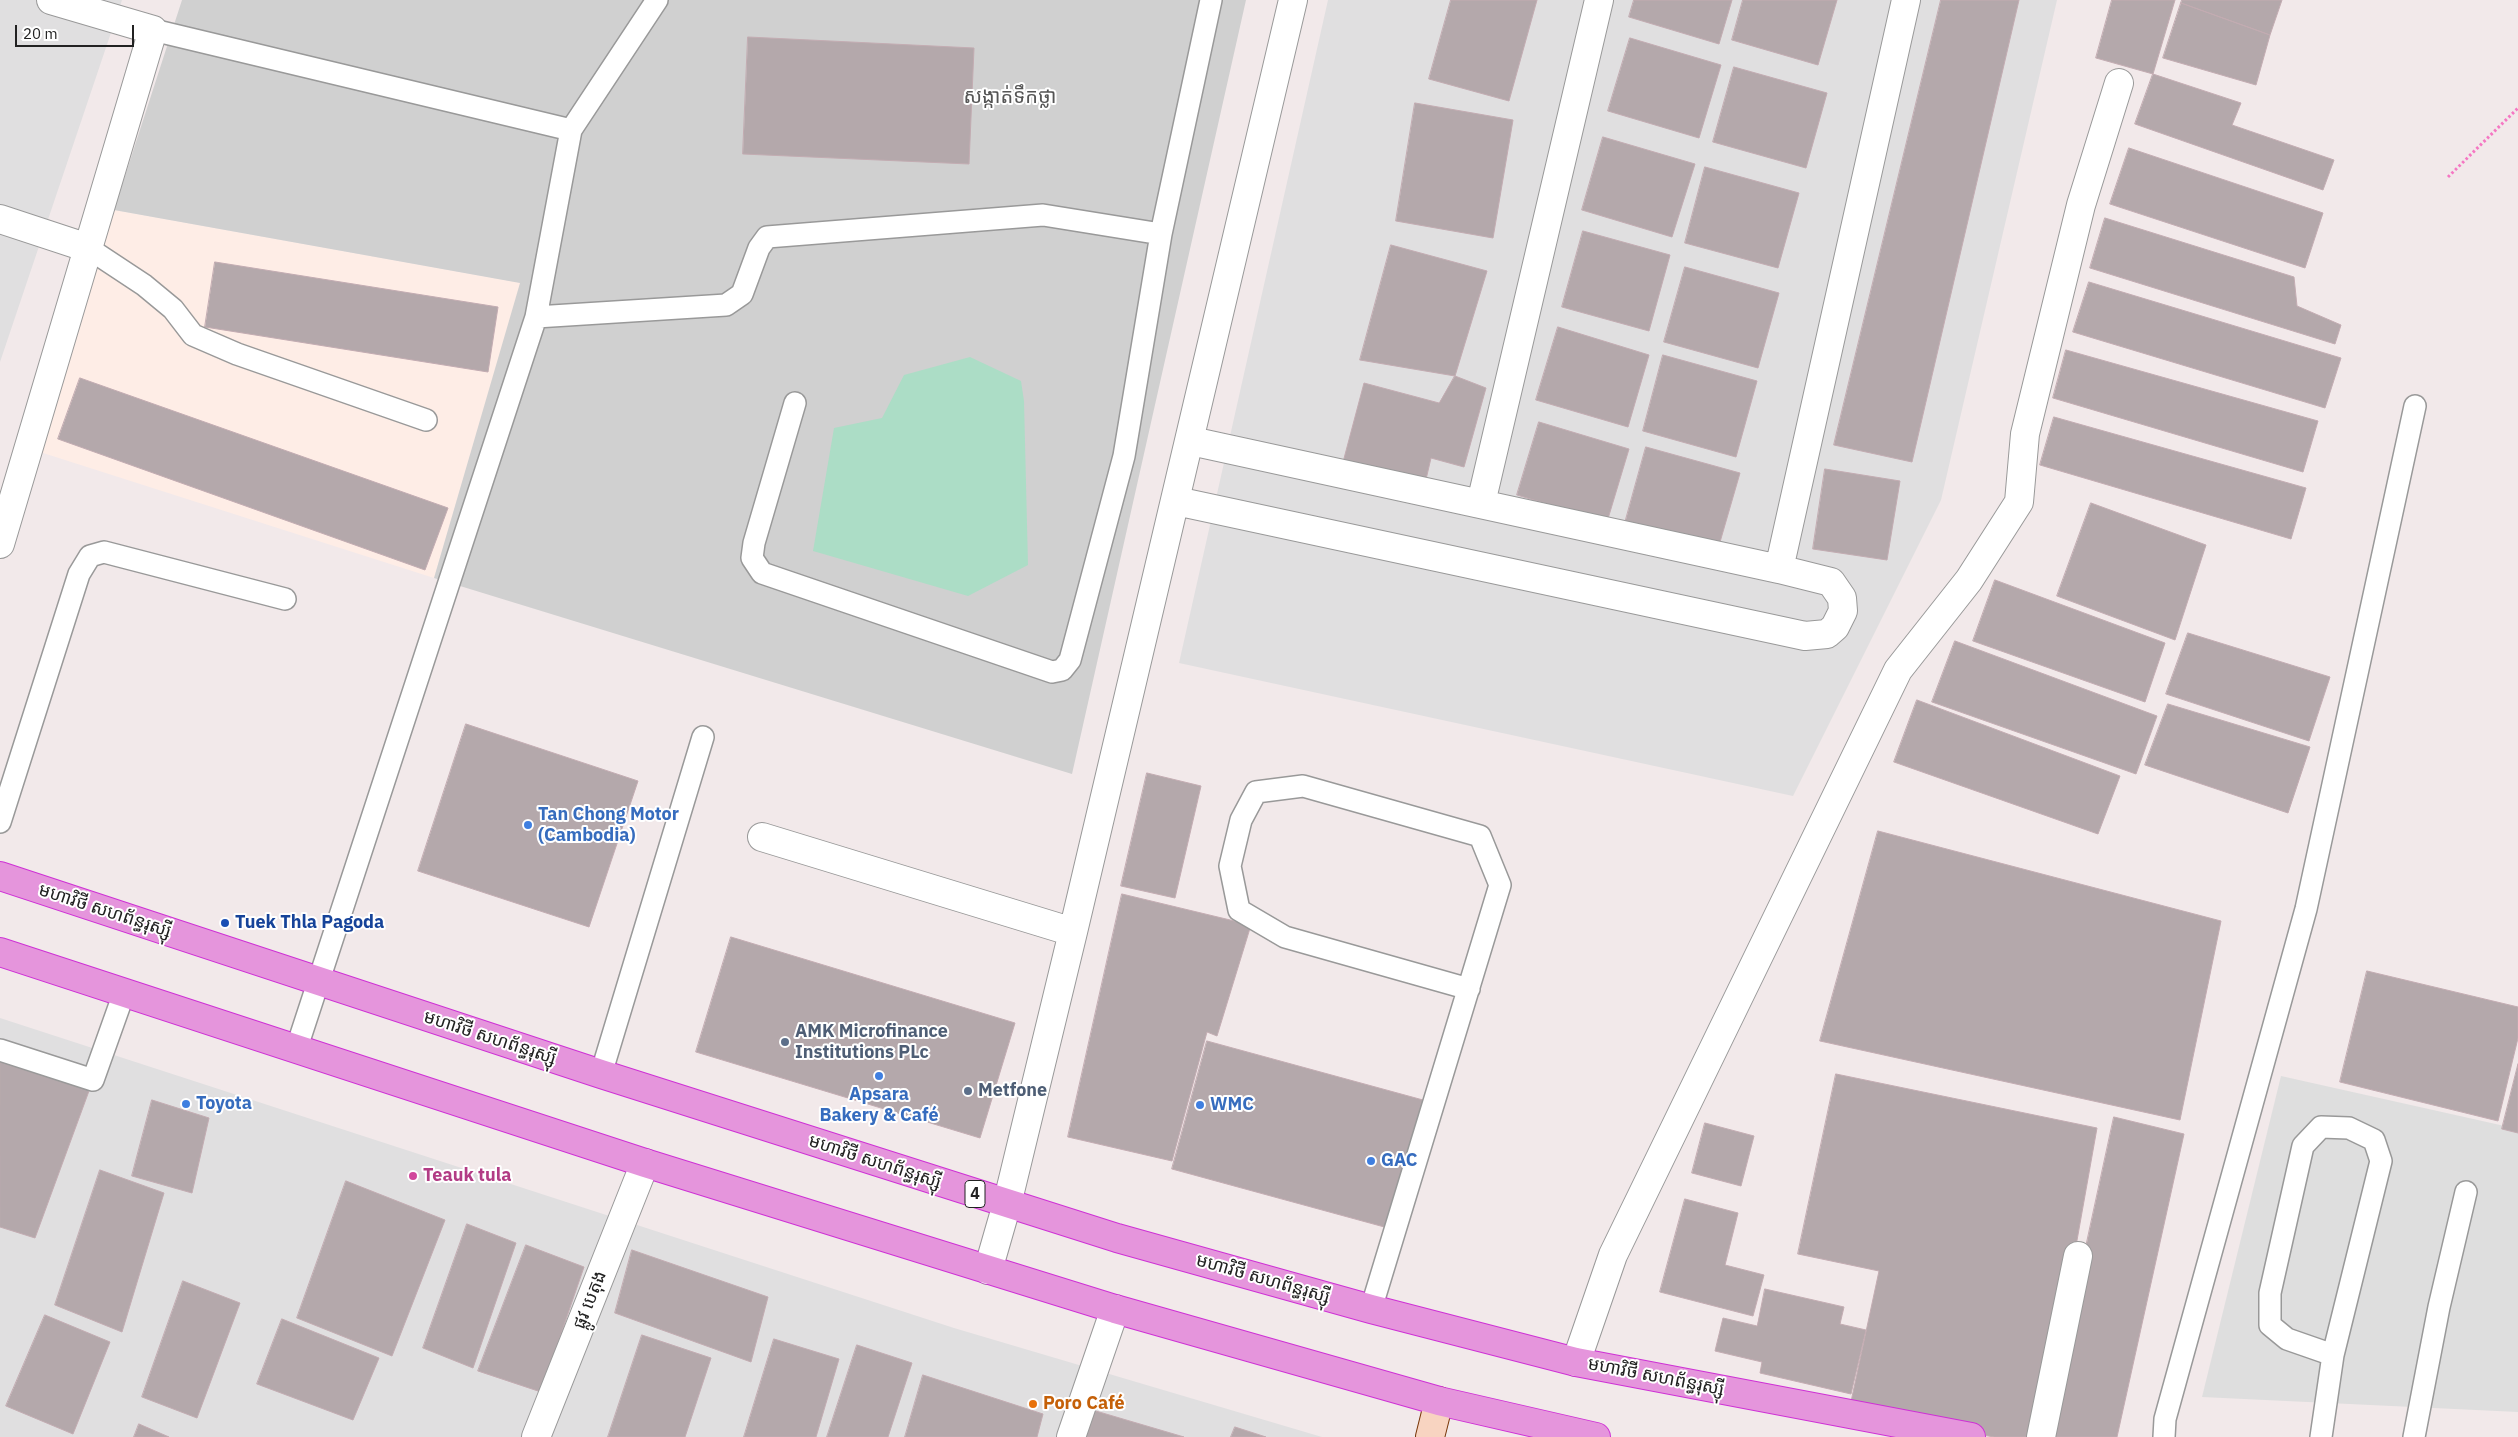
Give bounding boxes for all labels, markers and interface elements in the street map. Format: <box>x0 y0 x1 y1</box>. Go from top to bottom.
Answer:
scale bar <box>18 15 136 47</box>
text: 20 m <box>23 24 58 43</box>
district label: សង្កាត់ទឹកថ្លា <box>964 85 1056 109</box>
place label: Tan Chong Motor (Cambodia) <box>538 804 679 846</box>
marker: Tan Chong Motor (Cambodia) <box>522 819 534 831</box>
street label: មហាវិថី សហព័ន្ធរុស្ស៊ី <box>36 879 174 943</box>
place label: Tuek Thla Pagoda <box>235 912 384 934</box>
marker: Tuek Thla Pagoda <box>219 917 231 929</box>
street label: មហាវិថី សហព័ន្ធរុស្ស៊ី <box>421 1006 559 1070</box>
place label: AMK Microfinance Institutions PLc <box>795 1021 948 1064</box>
marker: AMK Microfinance Institutions PLc <box>779 1036 791 1048</box>
marker: Apsara Bakery & Café <box>873 1070 885 1082</box>
place label: Metfone <box>978 1080 1047 1102</box>
place label: Apsara Bakery & Café <box>819 1084 939 1126</box>
marker: Metfone <box>962 1085 974 1097</box>
place label: Toyota <box>196 1093 252 1115</box>
place label: WMC <box>1210 1094 1254 1116</box>
marker: Toyota <box>180 1098 192 1110</box>
marker: WMC <box>1194 1099 1206 1111</box>
street label: មហាវិថី សហព័ន្ធរុស្ស៊ី <box>806 1130 944 1194</box>
place label: GAC <box>1381 1150 1417 1172</box>
marker: GAC <box>1365 1155 1377 1167</box>
place label: Teauk tula <box>423 1165 511 1187</box>
marker: Teauk tula <box>407 1170 419 1182</box>
road number: 4 <box>965 1180 985 1208</box>
street label: មហាវិថី សហព័ន្ធរុស្ស៊ី <box>1193 1250 1333 1308</box>
street label: ផ្លូវ បេតុង <box>569 1268 611 1332</box>
street label: មហាវិថី សហព័ន្ធរុស្ស៊ី <box>1586 1353 1726 1401</box>
place label: Poro Café <box>1043 1393 1125 1415</box>
marker: Poro Café <box>1027 1398 1039 1410</box>

